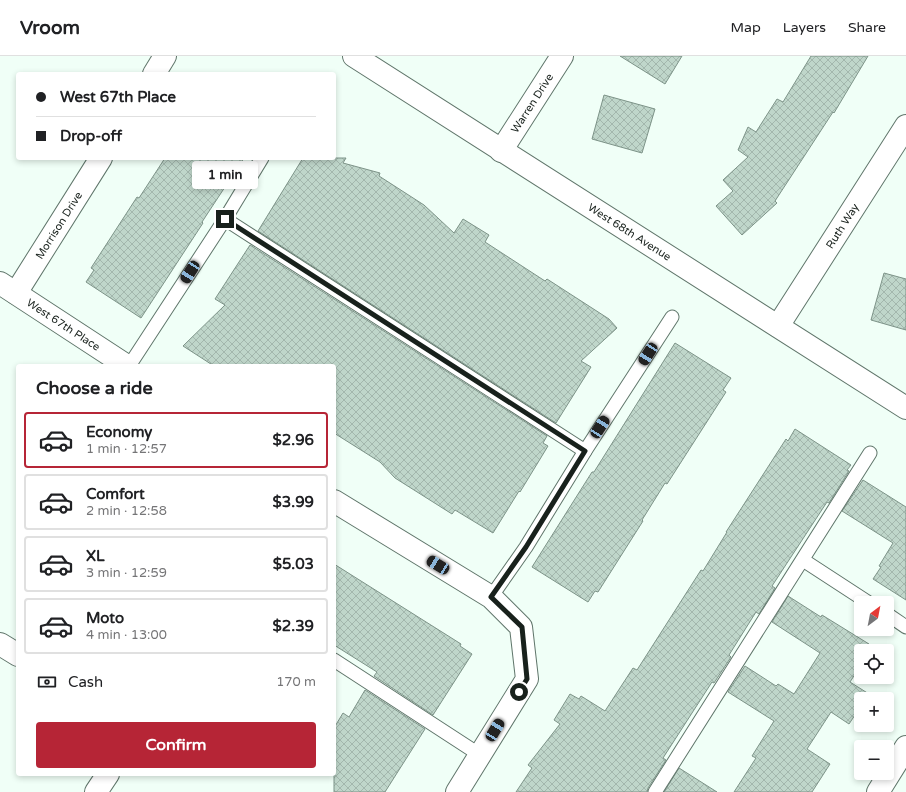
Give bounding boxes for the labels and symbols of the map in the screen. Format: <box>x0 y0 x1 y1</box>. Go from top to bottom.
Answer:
street label: Warren Drive <box>508 71 556 135</box>
callout: 1 min <box>192 161 258 189</box>
street label: Morrison Drive <box>33 189 85 262</box>
street label: West 68th Avenue <box>585 201 674 264</box>
street label: Ruth Way <box>823 201 862 251</box>
route end <box>216 210 234 228</box>
car <box>178 259 202 285</box>
street label: West 67th Place <box>24 296 103 354</box>
car <box>636 341 660 367</box>
car <box>588 414 612 440</box>
car <box>425 554 451 576</box>
north arrow <box>854 596 894 636</box>
route start <box>510 683 528 701</box>
car <box>484 717 506 743</box>

